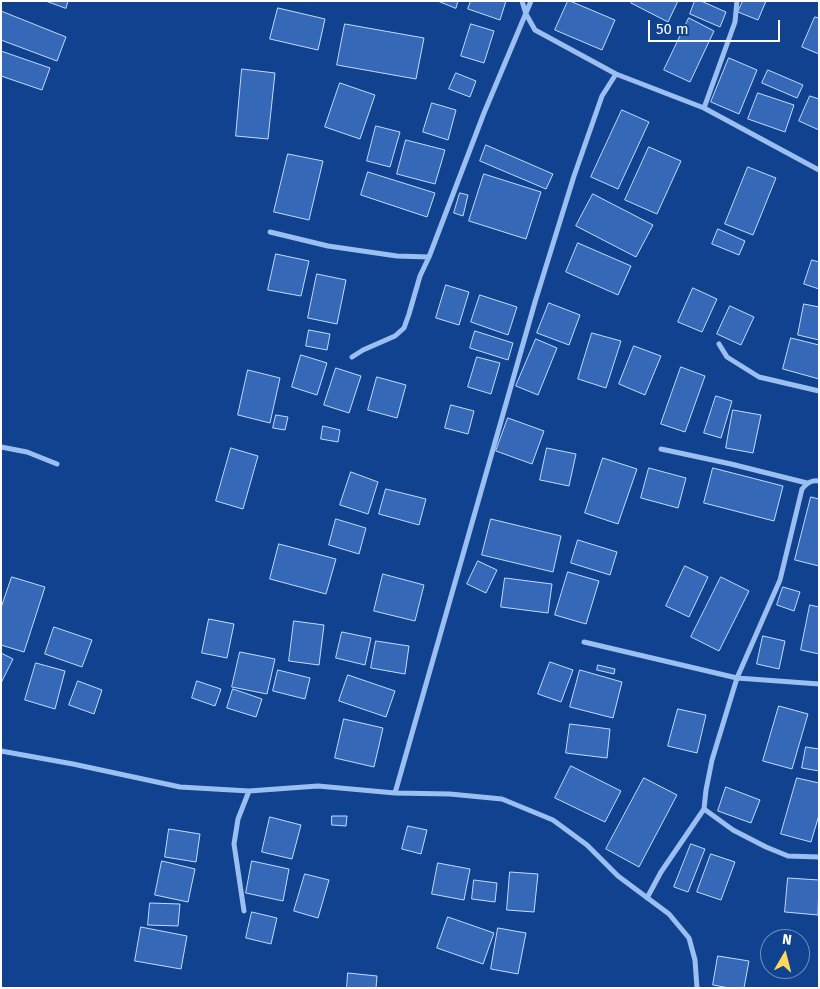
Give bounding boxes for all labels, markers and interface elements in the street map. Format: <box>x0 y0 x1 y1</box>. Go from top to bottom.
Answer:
scale bar <box>650 10 782 42</box>
text: 50 m <box>656 20 689 38</box>
north arrow <box>760 929 810 979</box>
text: N <box>781 931 793 949</box>

